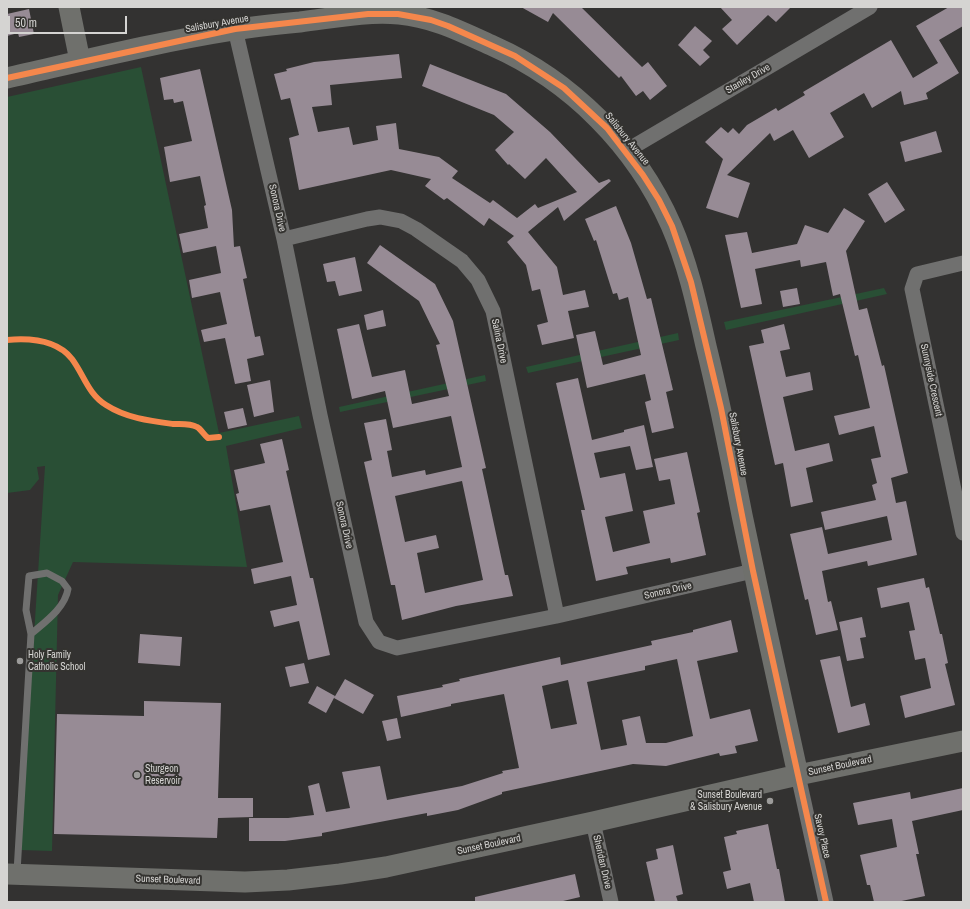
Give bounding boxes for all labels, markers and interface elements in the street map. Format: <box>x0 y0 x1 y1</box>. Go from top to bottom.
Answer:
scale bar <box>10 8 129 34</box>
street label: Salisbury Avenue <box>184 13 250 35</box>
text: 50 m <box>15 15 37 31</box>
street label: Stanley Drive <box>724 61 772 97</box>
street label: Salisbury Avenue <box>602 110 652 168</box>
street label: Sonora Drive <box>266 183 288 233</box>
street label: Salina Drive <box>488 318 510 364</box>
street label: Sunnyside Crescent <box>917 343 945 417</box>
street label: Salisbury Avenue <box>726 411 750 477</box>
street label: Sonora Drive <box>333 500 355 550</box>
street label: Sonora Drive <box>643 580 693 602</box>
place label: Holy Family Catholic School <box>28 649 85 672</box>
marker: Holy Family Catholic School <box>15 656 25 666</box>
street label: Sunset Boulevard <box>807 753 873 779</box>
place label: Sturgeon Reservoir <box>145 763 181 786</box>
marker: Sturgeon Reservoir <box>132 770 142 780</box>
place label: Sunset Boulevard & Salisbury Avenue <box>690 789 762 812</box>
marker: Sunset Boulevard & Salisbury Avenue <box>765 796 775 806</box>
street label: Savoy Place <box>811 812 833 860</box>
street label: Sunset Boulevard <box>456 832 522 858</box>
street label: Sheridan Drive <box>590 834 614 890</box>
street label: Sunset Boulevard <box>135 873 201 887</box>

